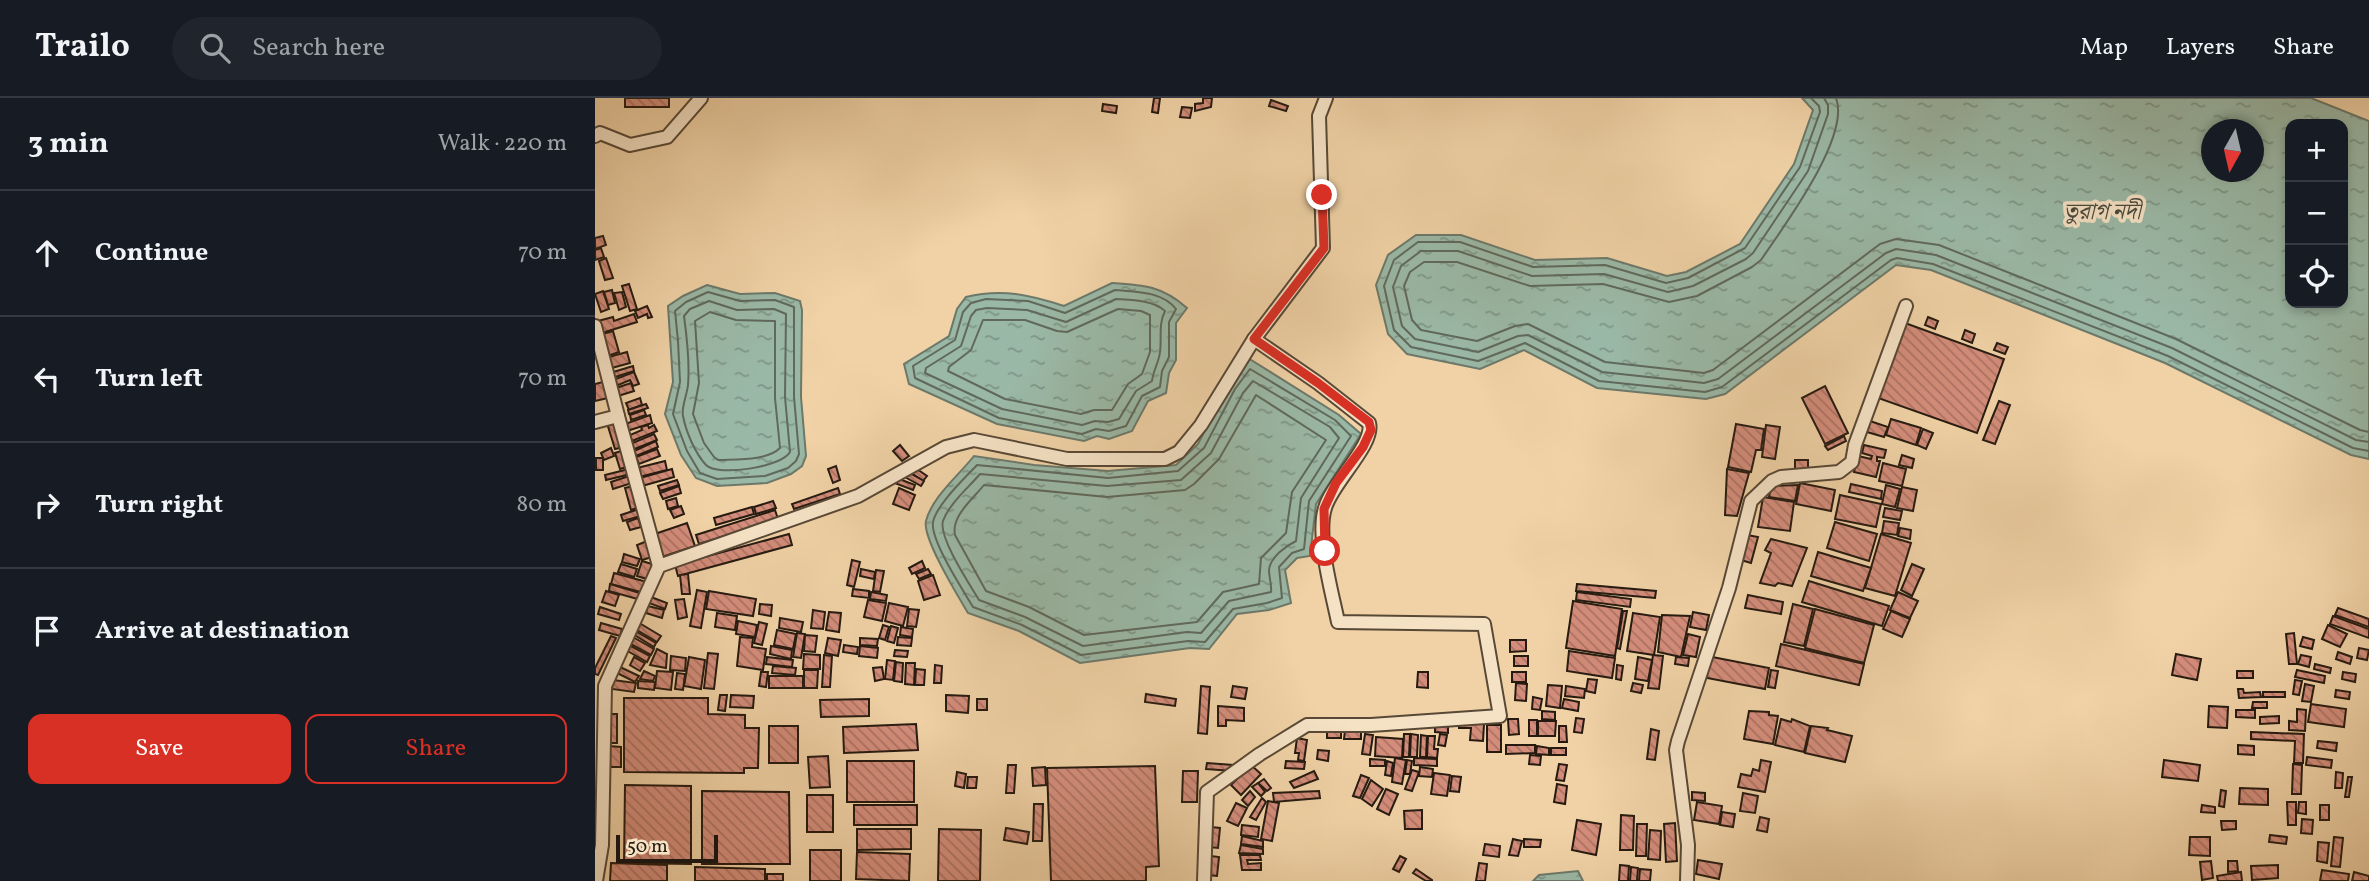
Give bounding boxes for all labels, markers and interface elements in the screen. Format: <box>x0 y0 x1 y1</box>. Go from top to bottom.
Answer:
search box <box>172 17 662 80</box>
text: Trailo <box>35 25 130 71</box>
icon: search <box>196 29 234 67</box>
text: Search here <box>252 30 385 66</box>
text: Map <box>2080 31 2128 65</box>
text: Layers <box>2166 31 2235 65</box>
text: Share <box>2273 31 2334 65</box>
north arrow <box>2201 119 2264 182</box>
map controls <box>2285 119 2348 308</box>
button: + <box>2285 119 2348 182</box>
text: 3 min <box>28 123 109 165</box>
text: Walk · 220 m <box>438 128 567 160</box>
route end <box>1306 179 1337 210</box>
button: − <box>2285 182 2348 245</box>
water label: তুরাগ নদী <box>2063 197 2143 229</box>
icon: ahead <box>28 234 66 272</box>
text: Continue <box>95 235 208 271</box>
text: 70 m <box>518 237 567 269</box>
button: locate <box>2285 245 2348 308</box>
icon: left <box>28 360 66 398</box>
text: Turn left <box>95 361 203 397</box>
text: 70 m <box>518 363 567 395</box>
icon: right <box>28 486 66 524</box>
text: Turn right <box>95 487 223 523</box>
text: 80 m <box>517 489 567 521</box>
route start <box>1309 535 1340 566</box>
icon: arrive <box>28 612 66 650</box>
text: Arrive at destination <box>95 613 350 649</box>
button: Save <box>28 714 291 784</box>
button: Share <box>305 714 567 784</box>
scale bar <box>616 832 717 864</box>
text: 50 m <box>627 834 668 860</box>

